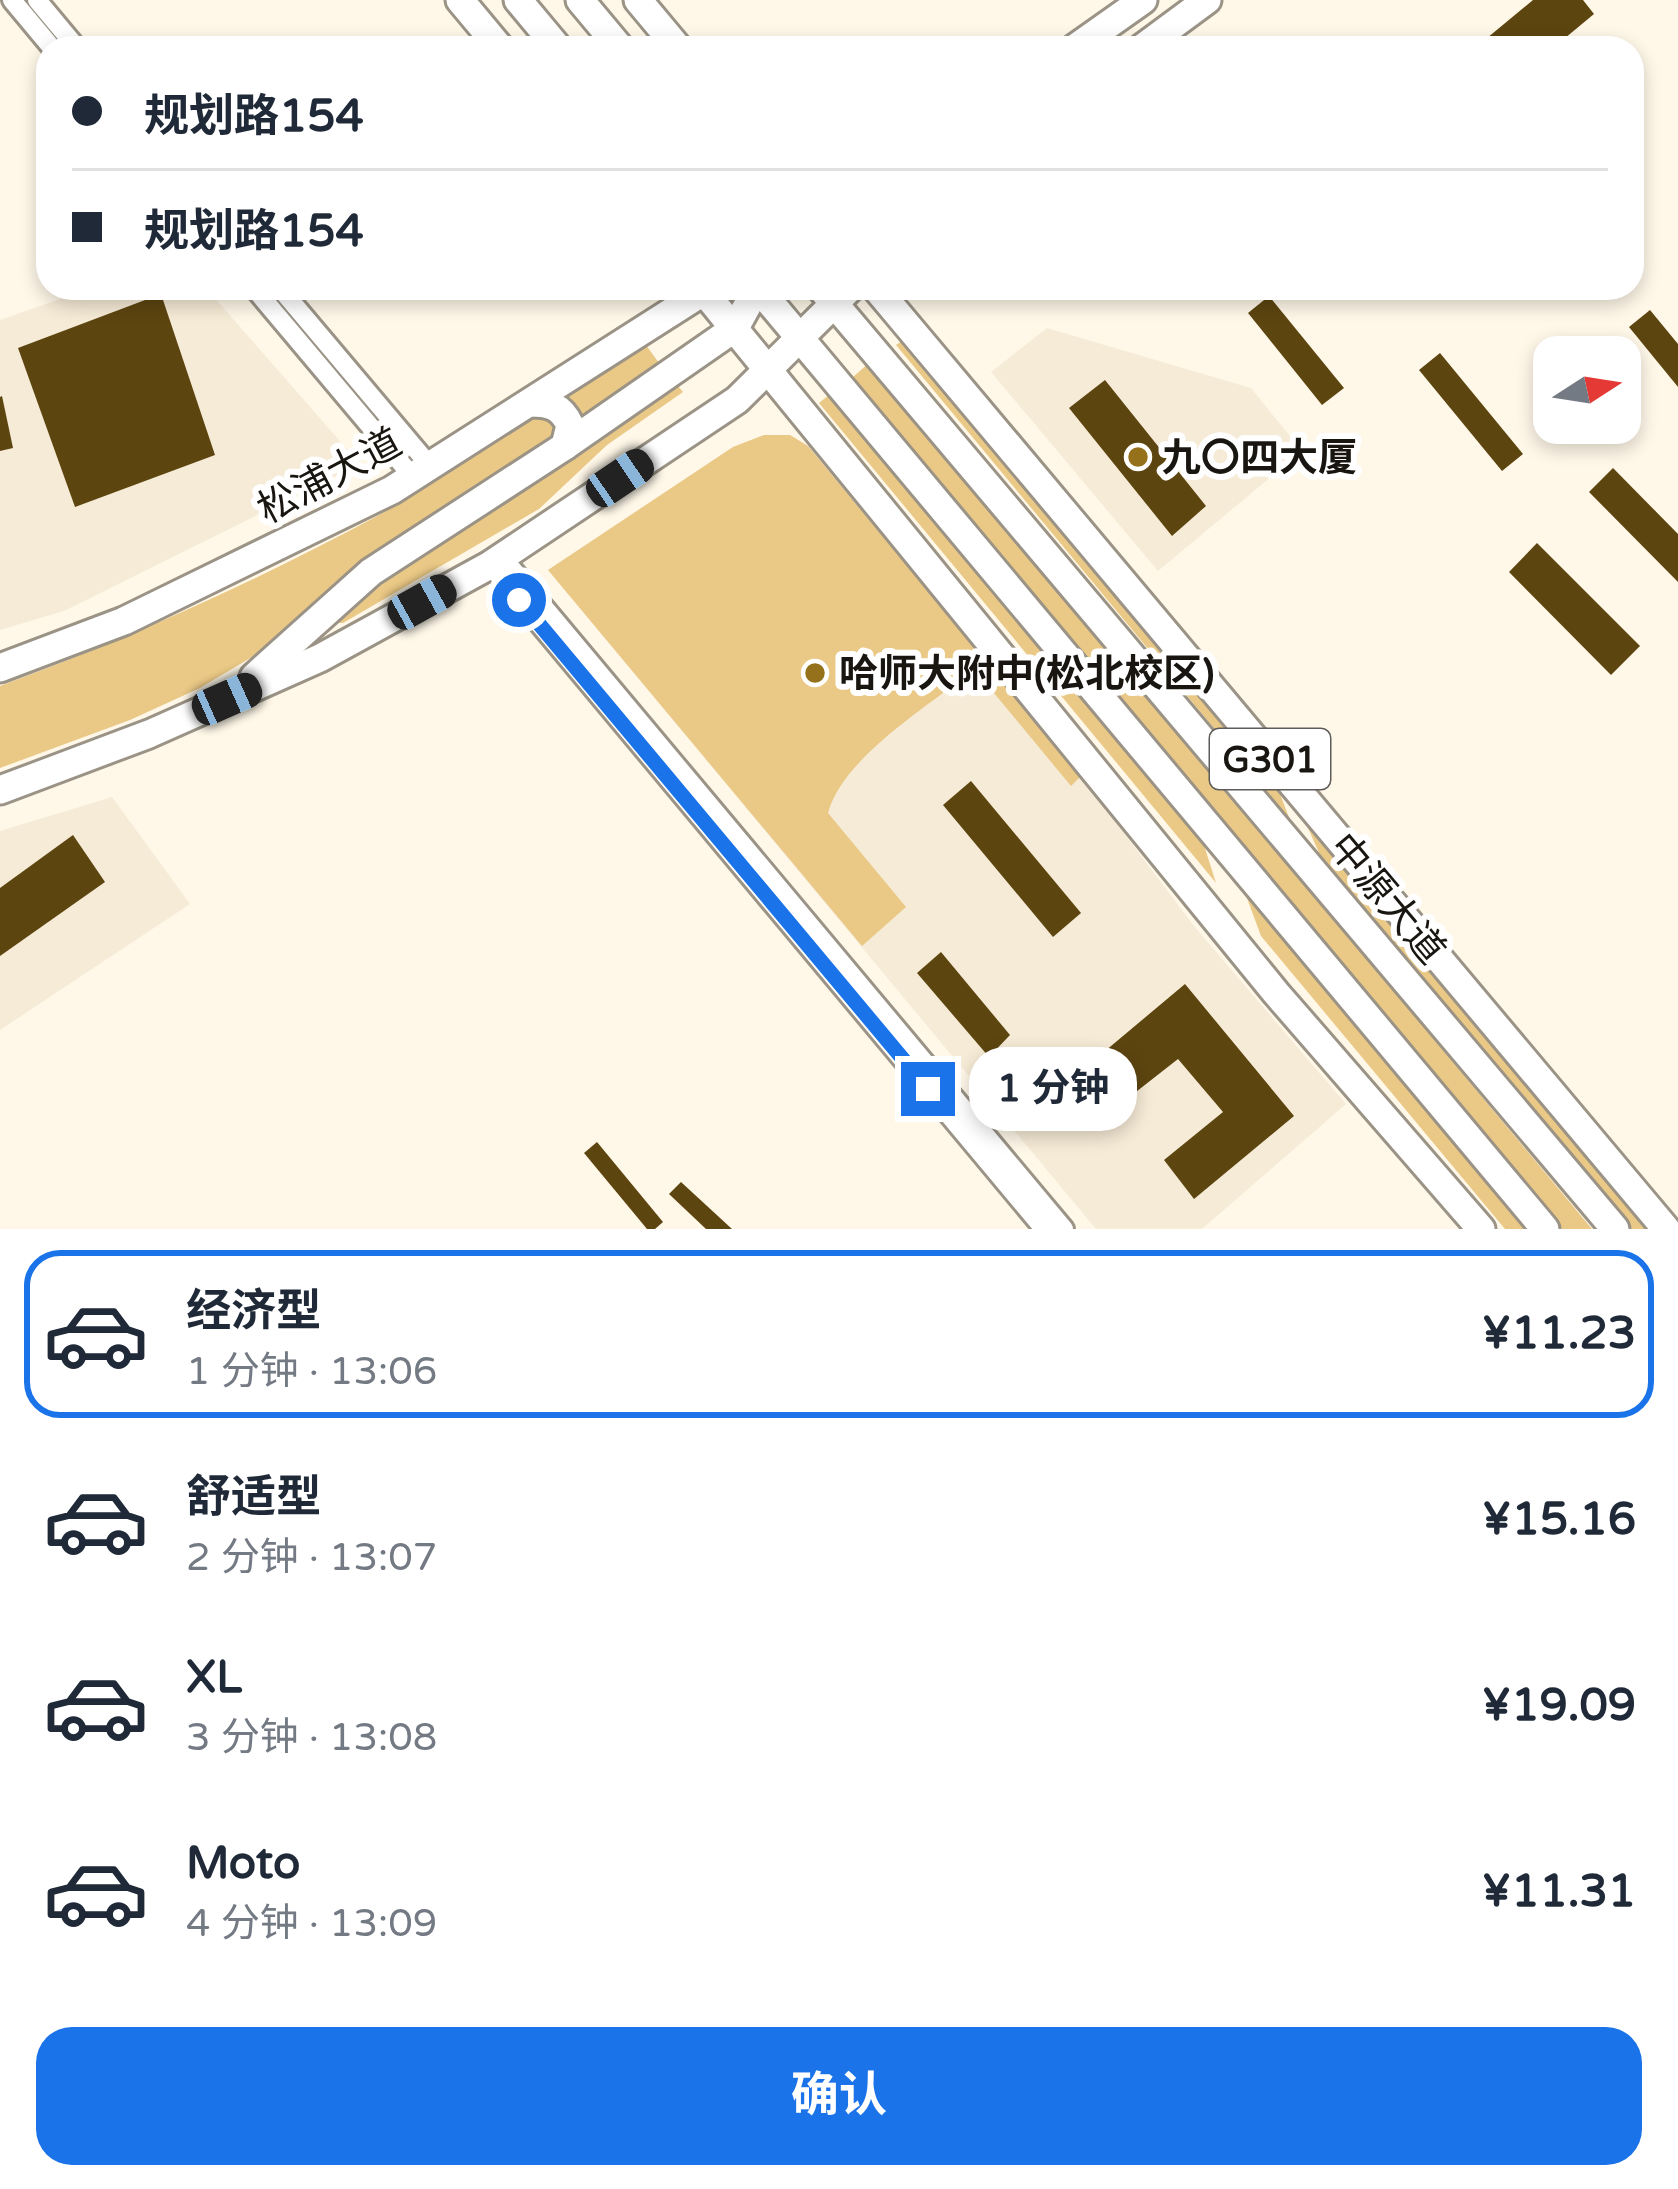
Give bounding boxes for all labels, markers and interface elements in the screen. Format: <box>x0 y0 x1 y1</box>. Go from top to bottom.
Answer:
text: 规划路154 <box>144 90 364 144</box>
text: 规划路154 <box>144 205 364 259</box>
north arrow <box>1533 336 1641 444</box>
map controls <box>1533 336 1641 444</box>
street label: 松浦大道 <box>250 419 410 534</box>
place label: 九〇四大厦 <box>1162 435 1357 482</box>
car <box>580 443 660 513</box>
marker: 九〇四大厦 <box>1125 444 1151 470</box>
car <box>382 569 462 635</box>
route start <box>492 573 546 627</box>
place label: 哈师大附中(松北校区) <box>839 651 1214 698</box>
marker: 哈师大附中(松北校区) <box>802 660 828 686</box>
car <box>187 668 267 730</box>
road number: G301 <box>1210 729 1330 789</box>
street label: 中源大道 <box>1319 824 1455 974</box>
callout: 1 分钟 <box>970 1047 1138 1131</box>
route end <box>901 1062 955 1116</box>
text: 1 分钟 <box>997 1065 1109 1112</box>
icon: car <box>42 1280 150 1388</box>
text: 经济型 <box>186 1285 321 1339</box>
text: ¥11.23 <box>1482 1307 1636 1361</box>
text: 1 分钟 · 13:06 <box>186 1348 437 1395</box>
icon: car <box>42 1466 150 1574</box>
text: 舒适型 <box>186 1471 321 1525</box>
text: ¥15.16 <box>1482 1493 1636 1547</box>
text: 2 分钟 · 13:07 <box>186 1534 437 1581</box>
text: XL <box>186 1651 242 1705</box>
icon: car <box>42 1652 150 1760</box>
text: ¥19.09 <box>1482 1679 1636 1733</box>
text: 3 分钟 · 13:08 <box>186 1714 437 1761</box>
text: Moto <box>186 1837 300 1891</box>
icon: car <box>42 1838 150 1946</box>
text: ¥11.31 <box>1482 1865 1636 1919</box>
text: 4 分钟 · 13:09 <box>186 1900 437 1947</box>
button: 确认 <box>36 2027 1642 2165</box>

